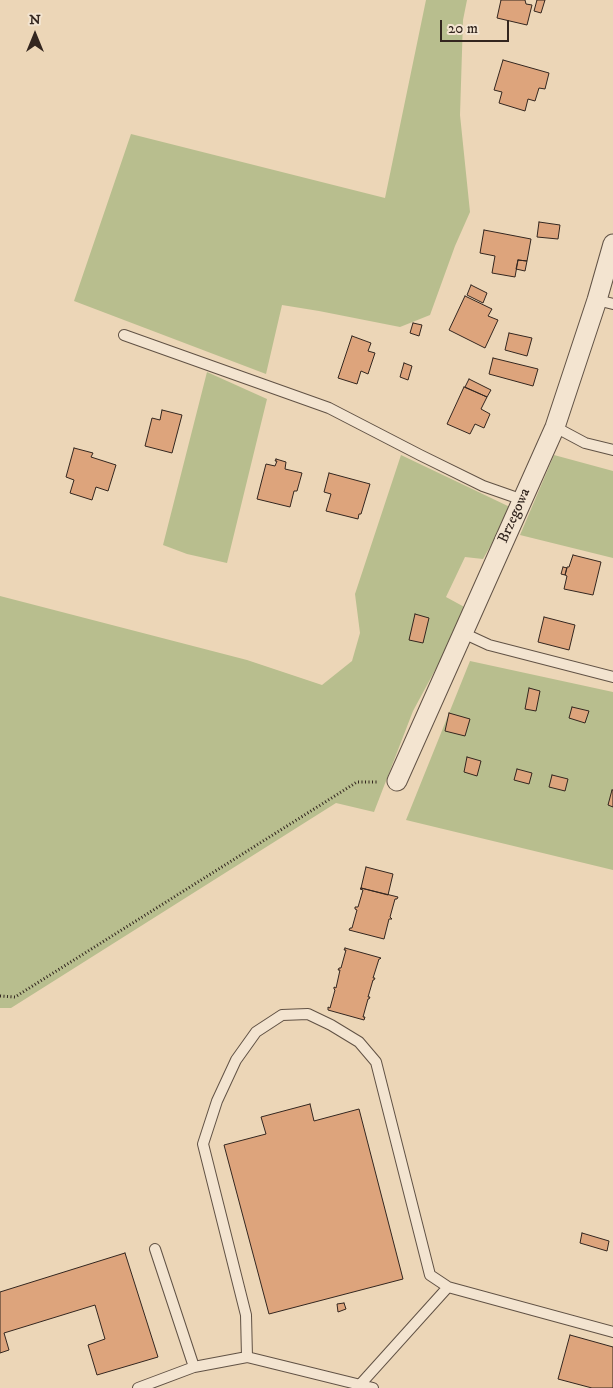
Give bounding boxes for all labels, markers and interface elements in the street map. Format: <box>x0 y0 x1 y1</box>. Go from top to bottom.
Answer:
north arrow <box>10 10 60 60</box>
scale bar <box>443 10 512 42</box>
text: N <box>29 11 41 29</box>
text: 20 m <box>448 19 478 38</box>
street label: Brzegowa <box>495 486 535 546</box>

